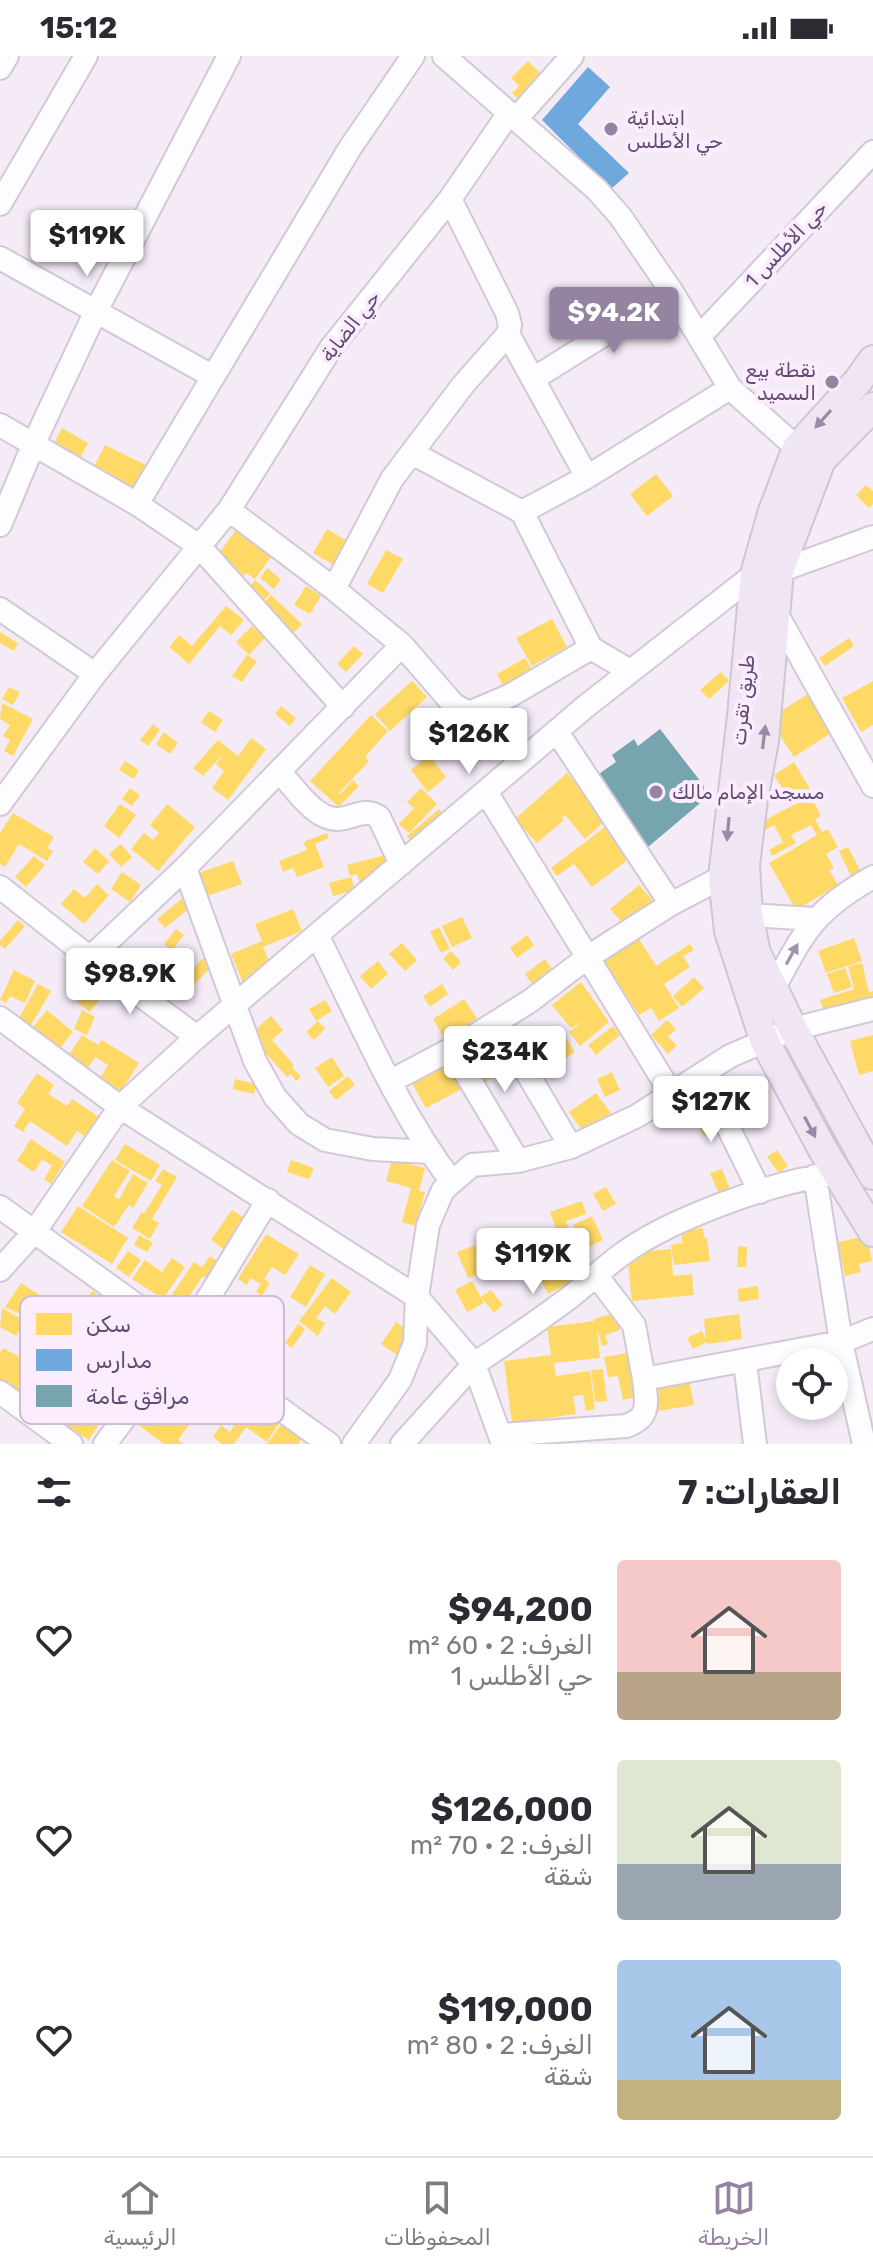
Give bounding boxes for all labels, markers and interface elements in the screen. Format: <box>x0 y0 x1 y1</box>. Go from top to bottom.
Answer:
text: 15:12 <box>40 10 117 46</box>
place label: ابتدائية حي الأطلس <box>627 106 723 156</box>
marker: ابتدائية حي الأطلس <box>602 120 620 138</box>
street label: حي الأطلس 1 <box>740 196 834 294</box>
pin: $119K <box>31 210 143 278</box>
text: $119K <box>48 220 126 251</box>
street label: حي الضاية <box>315 286 387 368</box>
pin: $94.2K <box>549 287 679 355</box>
text: $94.2K <box>568 297 660 328</box>
place label: نقطة بيع السميد <box>746 358 816 405</box>
marker: نقطة بيع السميد <box>823 373 841 391</box>
one-way arrow <box>815 409 832 429</box>
street label: طريق تقرت <box>726 653 760 747</box>
pin: $126K <box>413 708 525 776</box>
text: $126K <box>428 718 510 749</box>
one-way arrow <box>758 724 771 749</box>
place label: مسجد الإمام مالك <box>672 780 824 806</box>
marker: مسجد الإمام مالك <box>647 783 665 801</box>
one-way arrow <box>721 817 734 842</box>
one-way arrow <box>785 943 799 965</box>
pin: $98.9K <box>65 948 195 1016</box>
text: $98.9K <box>84 958 176 989</box>
pin: $234K <box>449 1026 561 1094</box>
text: $234K <box>462 1036 548 1067</box>
pin: $127K <box>655 1076 767 1144</box>
text: $127K <box>671 1086 751 1117</box>
one-way arrow <box>803 1116 817 1138</box>
pin: $119K <box>477 1228 589 1296</box>
text: $119K <box>494 1238 572 1269</box>
legend <box>20 1296 284 1424</box>
text: سكن <box>86 1311 131 1338</box>
text: مدارس <box>86 1347 152 1374</box>
map controls <box>776 1348 848 1420</box>
button: locate <box>776 1348 848 1420</box>
text: مرافق عامة <box>86 1383 190 1410</box>
icon: filters <box>32 1470 76 1514</box>
text: العقارات: 7 <box>678 1472 841 1513</box>
text: $94,200 <box>448 1589 593 1630</box>
icon: home <box>681 1592 777 1688</box>
icon: heart <box>32 1618 76 1662</box>
text: الغرف: 2 · 60 m² <box>408 1630 593 1661</box>
text: حي الأطلس 1 <box>451 1661 593 1692</box>
text: $126,000 <box>431 1789 593 1830</box>
icon: home <box>681 1792 777 1888</box>
icon: heart <box>32 1818 76 1862</box>
text: الغرف: 2 · 70 m² <box>410 1830 593 1861</box>
text: شقة <box>544 1861 593 1892</box>
text: $119,000 <box>438 1989 593 2030</box>
icon: home <box>681 1992 777 2088</box>
icon: heart <box>32 2018 76 2062</box>
text: الغرف: 2 · 80 m² <box>407 2030 593 2061</box>
text: شقة <box>544 2061 593 2092</box>
tab: الرئيسية <box>104 2176 177 2251</box>
tab: المحفوظات <box>384 2176 491 2251</box>
tab: الخريطة <box>698 2176 769 2251</box>

